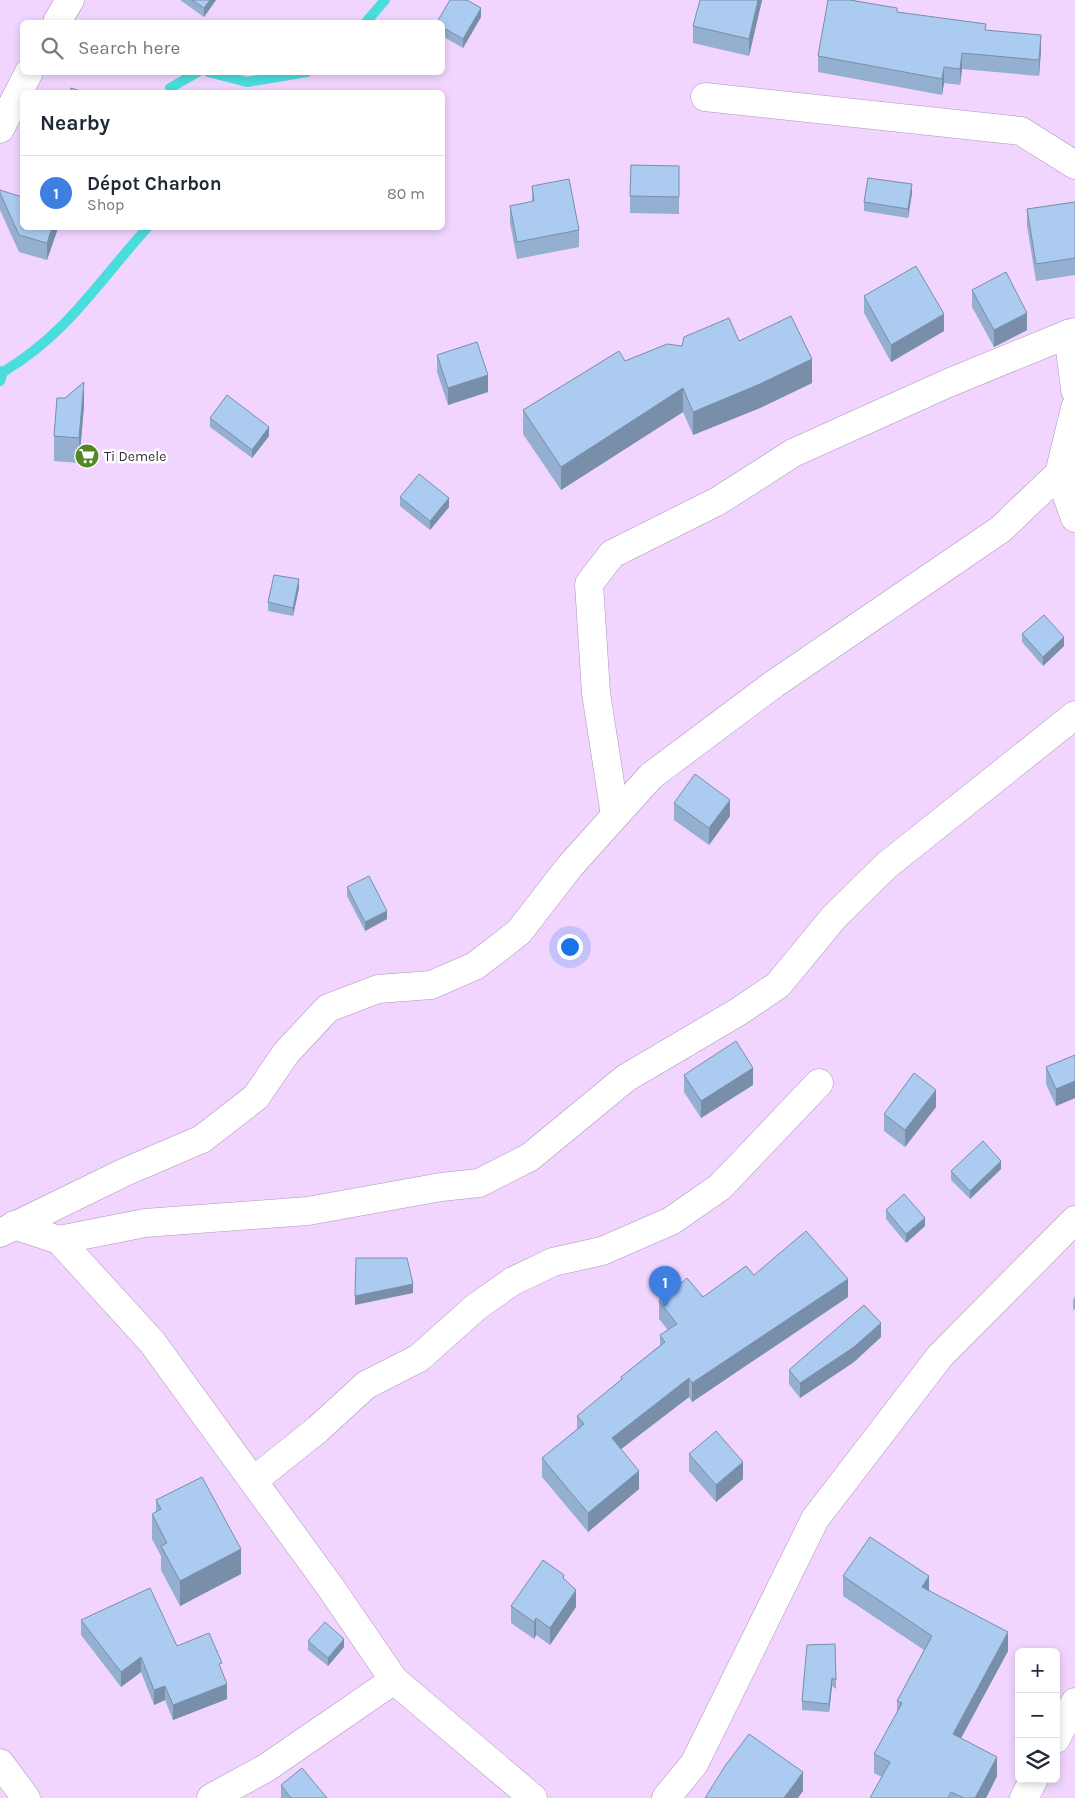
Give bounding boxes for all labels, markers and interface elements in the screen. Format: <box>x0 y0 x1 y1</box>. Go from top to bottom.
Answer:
search box <box>20 20 445 75</box>
icon: search <box>38 34 66 62</box>
text: Search here <box>78 37 180 59</box>
text: Nearby <box>40 111 110 135</box>
text: Dépot Charbon <box>87 173 221 195</box>
text: 1 <box>53 184 59 203</box>
text: 80 m <box>387 184 425 203</box>
text: Shop <box>87 195 124 214</box>
supermarket icon: Ti Demele <box>74 443 100 469</box>
place label: Ti Demele <box>104 448 166 465</box>
your location <box>557 934 583 960</box>
pin: 1 <box>649 1266 681 1307</box>
map controls <box>1015 1648 1060 1783</box>
button: + <box>1015 1648 1060 1693</box>
button: − <box>1015 1693 1060 1738</box>
button: layers <box>1015 1738 1060 1783</box>

